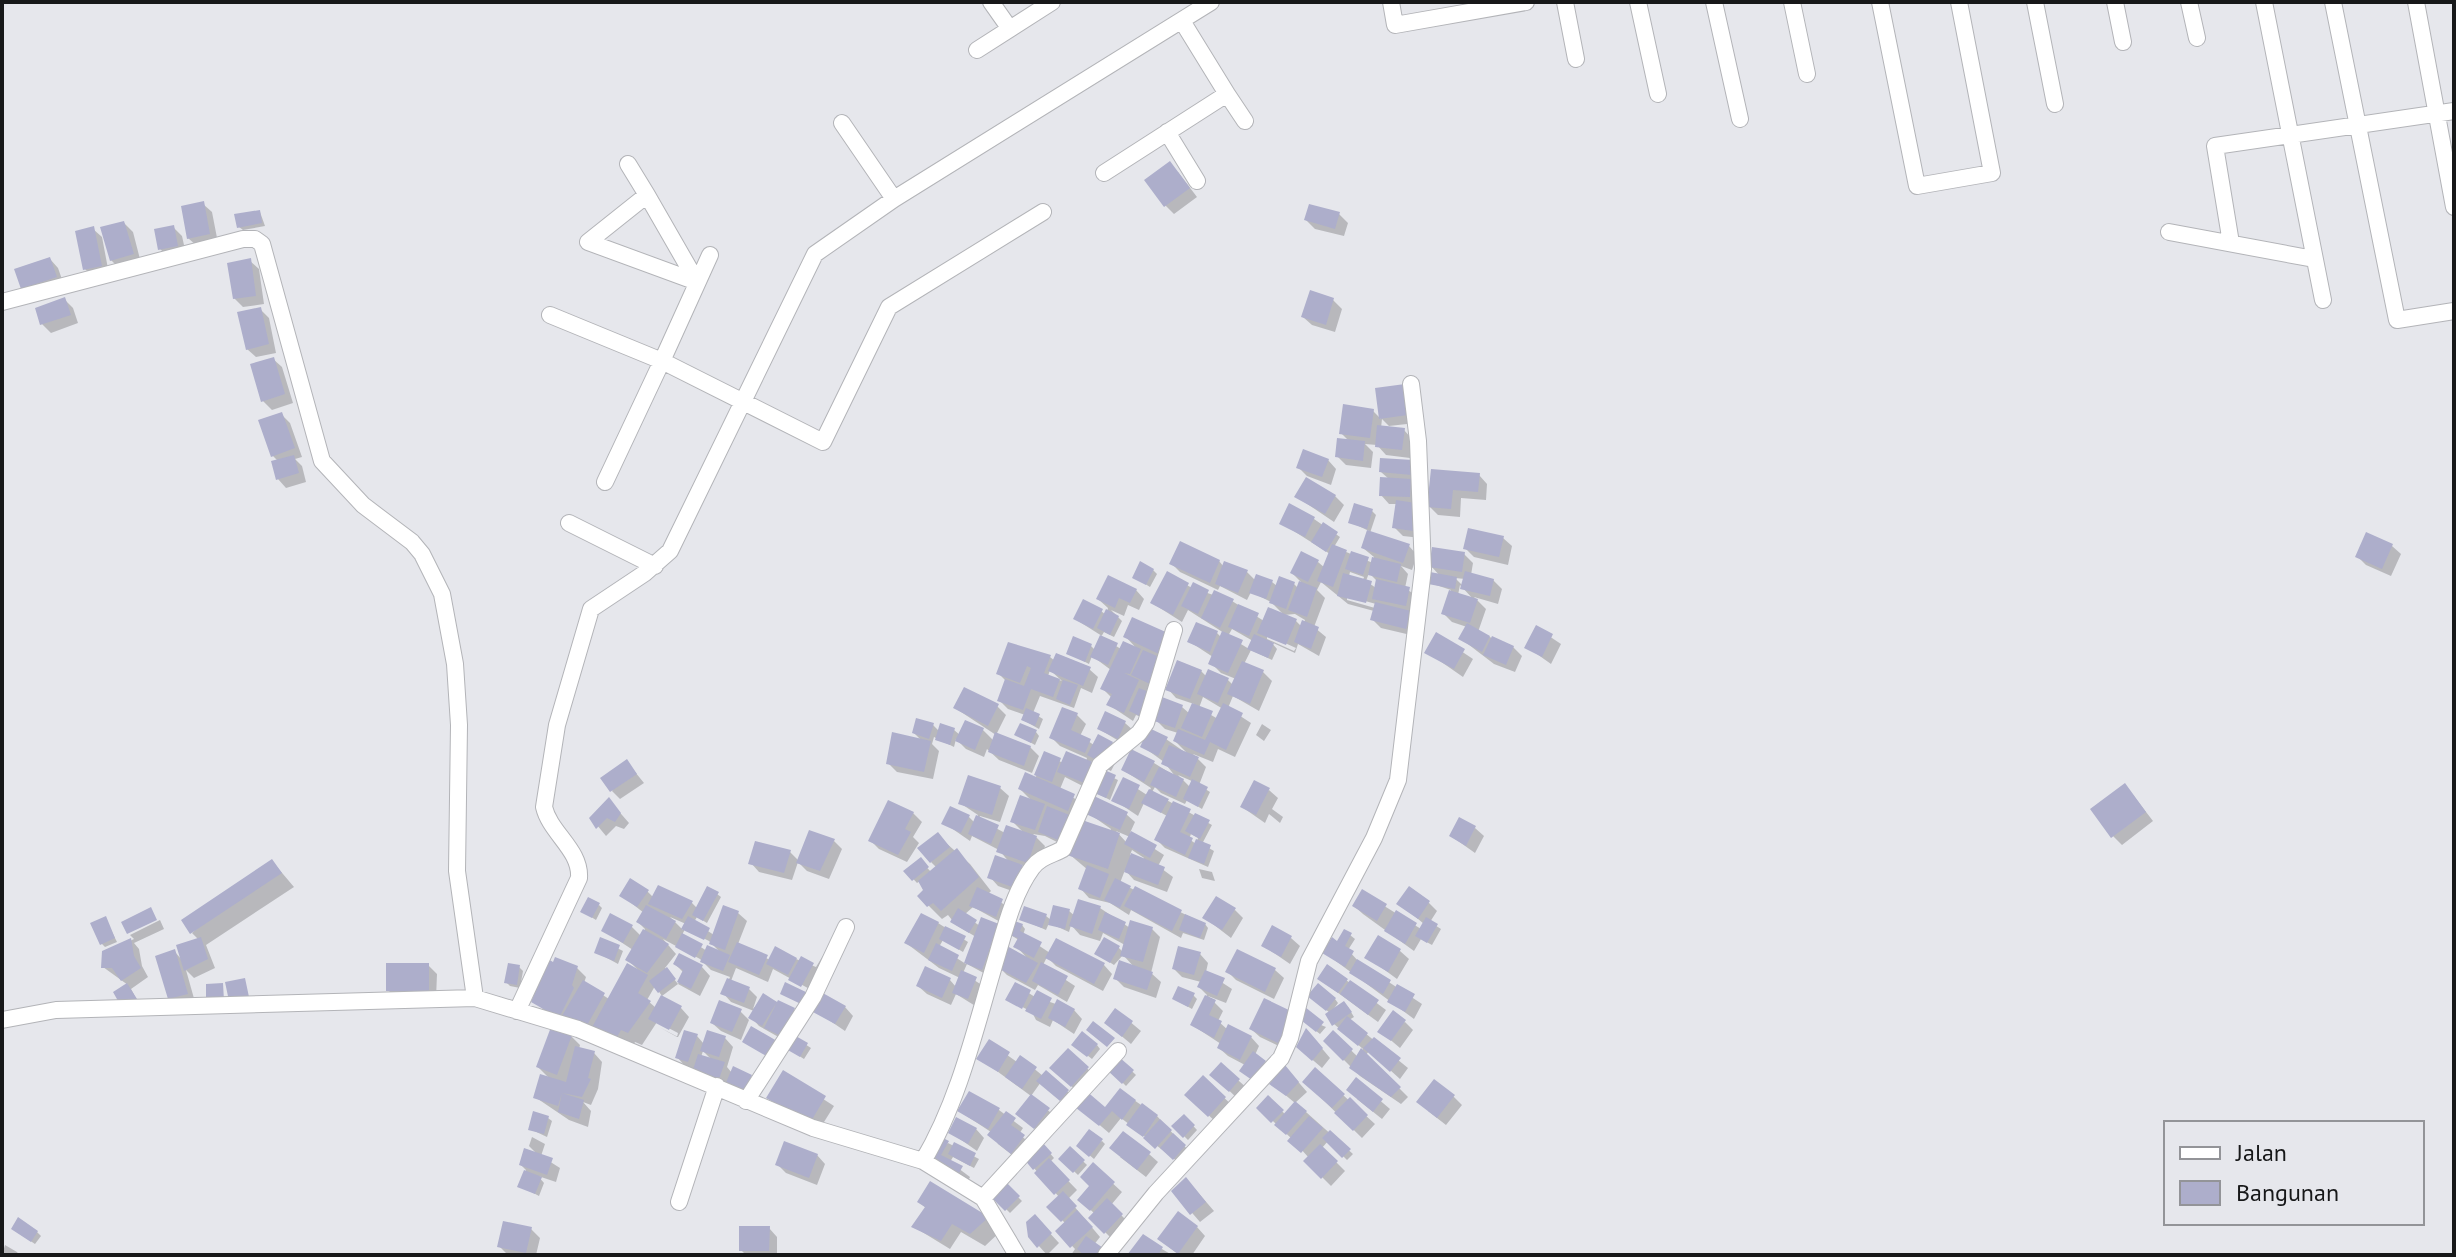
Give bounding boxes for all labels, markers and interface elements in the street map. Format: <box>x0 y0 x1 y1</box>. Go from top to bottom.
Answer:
legend <box>2164 1121 2424 1225</box>
text: Jalan <box>2235 1137 2287 1168</box>
text: Bangunan <box>2236 1177 2339 1208</box>

